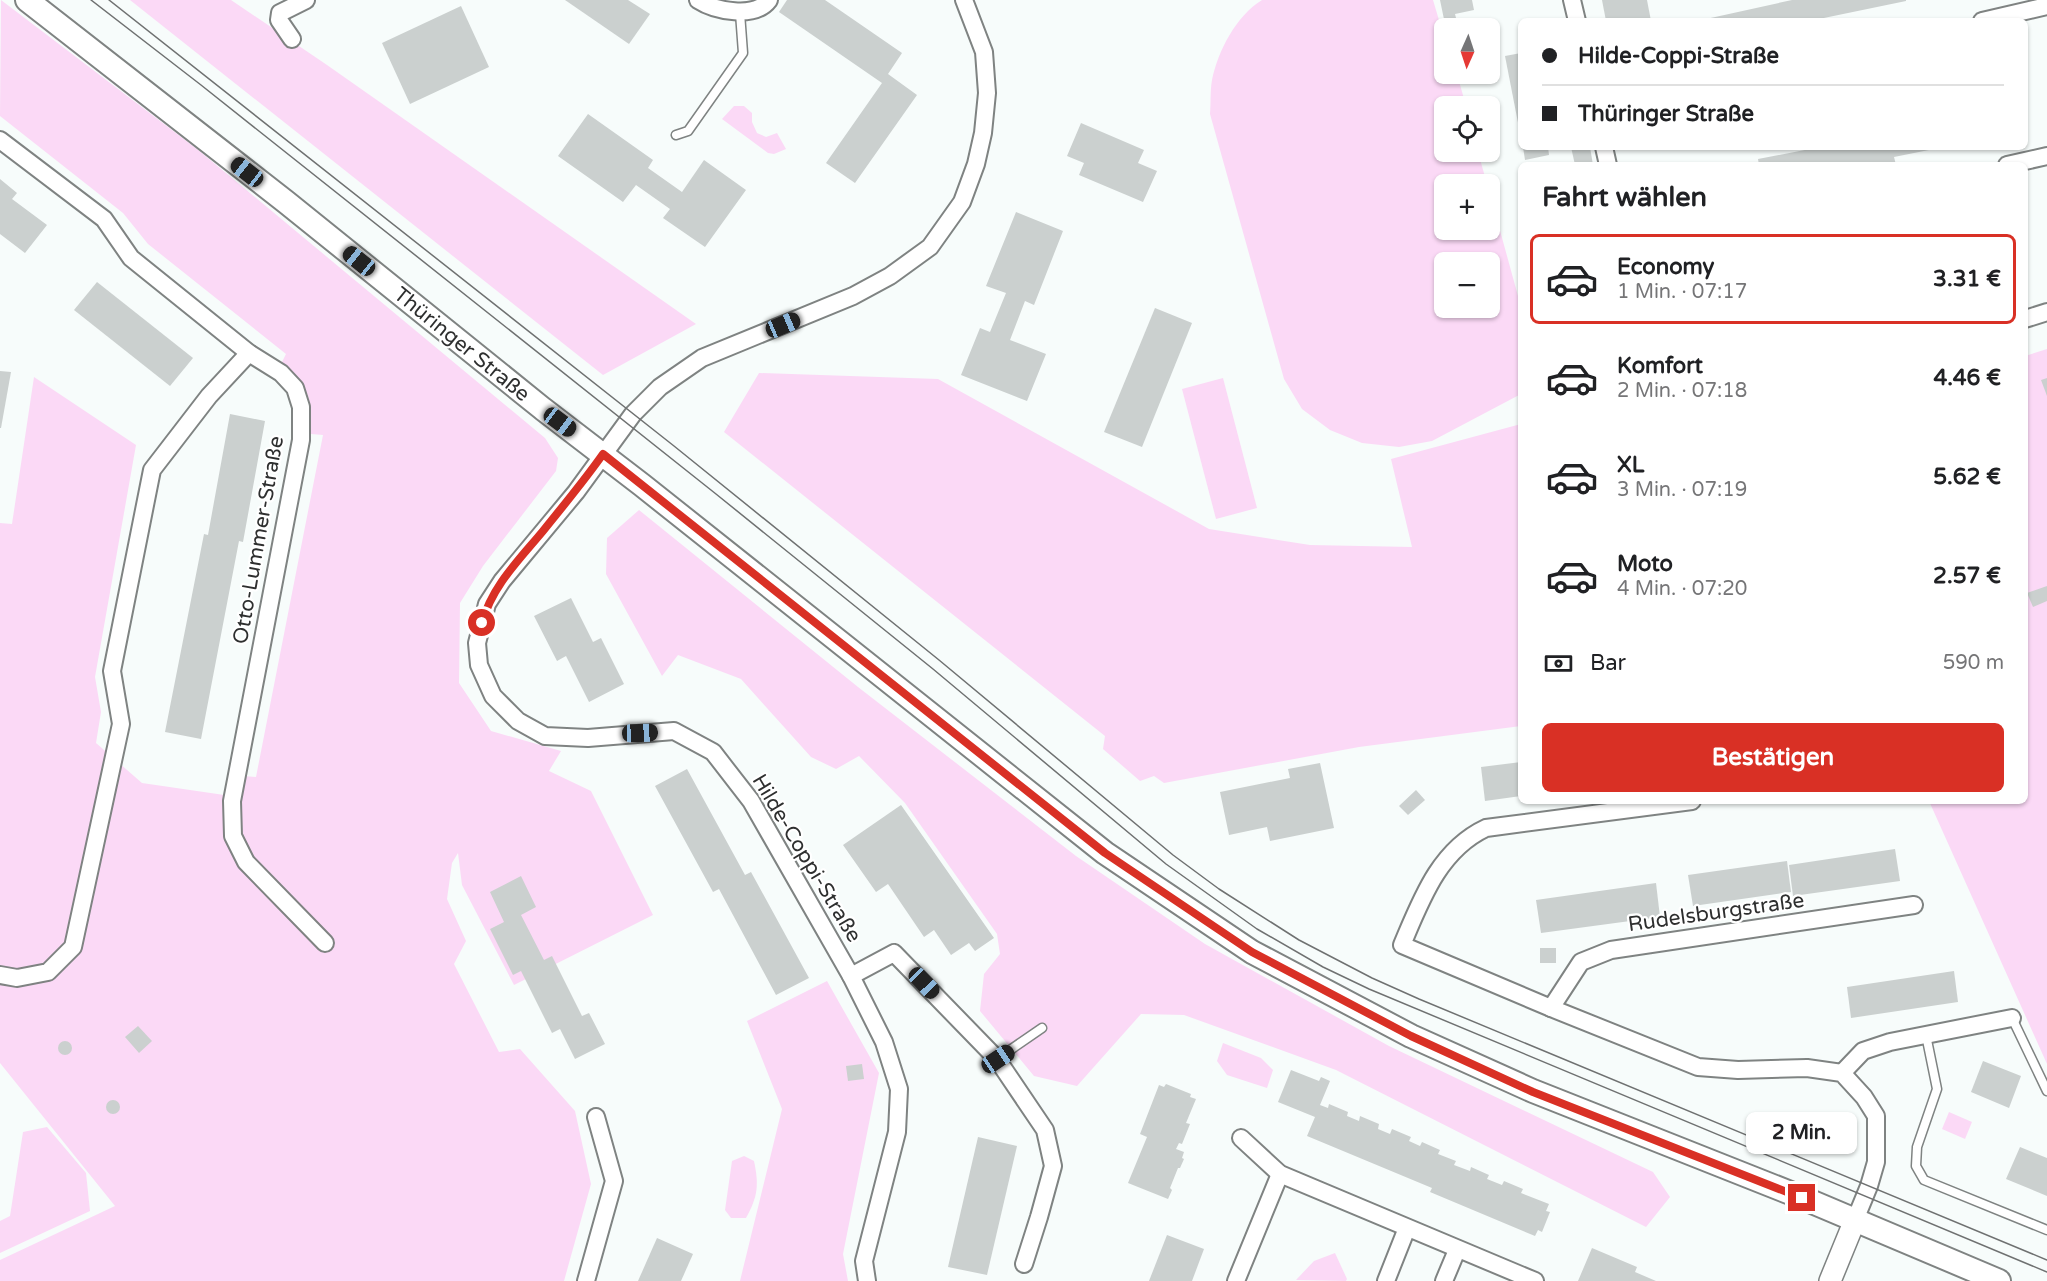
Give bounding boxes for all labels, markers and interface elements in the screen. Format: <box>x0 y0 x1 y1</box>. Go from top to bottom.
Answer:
north arrow <box>1434 18 1500 84</box>
map controls <box>1434 18 1500 318</box>
text: Hilde-Coppi-Straße <box>1578 43 1779 69</box>
button: locate <box>1434 96 1500 162</box>
text: Thüringer Straße <box>1578 101 1754 127</box>
car <box>227 154 267 190</box>
button: + <box>1434 174 1500 240</box>
text: Fahrt wählen <box>1542 181 1707 214</box>
car <box>339 243 379 279</box>
button: − <box>1434 252 1500 318</box>
icon: car <box>1545 252 1599 306</box>
text: Economy <box>1617 254 1714 280</box>
text: 3.31 € <box>1933 266 2001 292</box>
text: 1 Min. · 07:17 <box>1617 280 1747 304</box>
street label: Thüringer Straße <box>389 282 535 407</box>
car <box>763 310 803 340</box>
icon: car <box>1545 351 1599 405</box>
text: Komfort <box>1617 353 1703 379</box>
text: 4.46 € <box>1934 365 2001 391</box>
text: 2 Min. · 07:18 <box>1617 379 1747 403</box>
car <box>540 404 580 440</box>
street label: Otto-Lummer-Straße <box>228 434 289 646</box>
icon: car <box>1545 450 1599 504</box>
text: XL <box>1617 452 1644 478</box>
text: 5.62 € <box>1933 464 2001 490</box>
text: 3 Min. · 07:19 <box>1617 478 1747 502</box>
icon: car <box>1545 549 1599 603</box>
text: Moto <box>1617 551 1673 577</box>
text: 2.57 € <box>1933 563 2001 589</box>
text: 4 Min. · 07:20 <box>1617 577 1747 601</box>
route start <box>468 609 495 636</box>
icon: cash <box>1542 647 1575 680</box>
text: Bar <box>1590 650 1626 676</box>
text: 590 m <box>1943 651 2004 675</box>
car <box>622 723 658 743</box>
button: Bestätigen <box>1542 723 2004 792</box>
street label: Hilde-Coppi-Straße <box>746 770 867 947</box>
street label: Rudelsburgstraße <box>1626 888 1806 937</box>
car <box>905 964 943 1002</box>
car <box>978 1041 1018 1077</box>
callout: 2 Min. <box>1746 1111 1858 1153</box>
text: 2 Min. <box>1772 1121 1831 1145</box>
route end <box>1788 1184 1815 1211</box>

